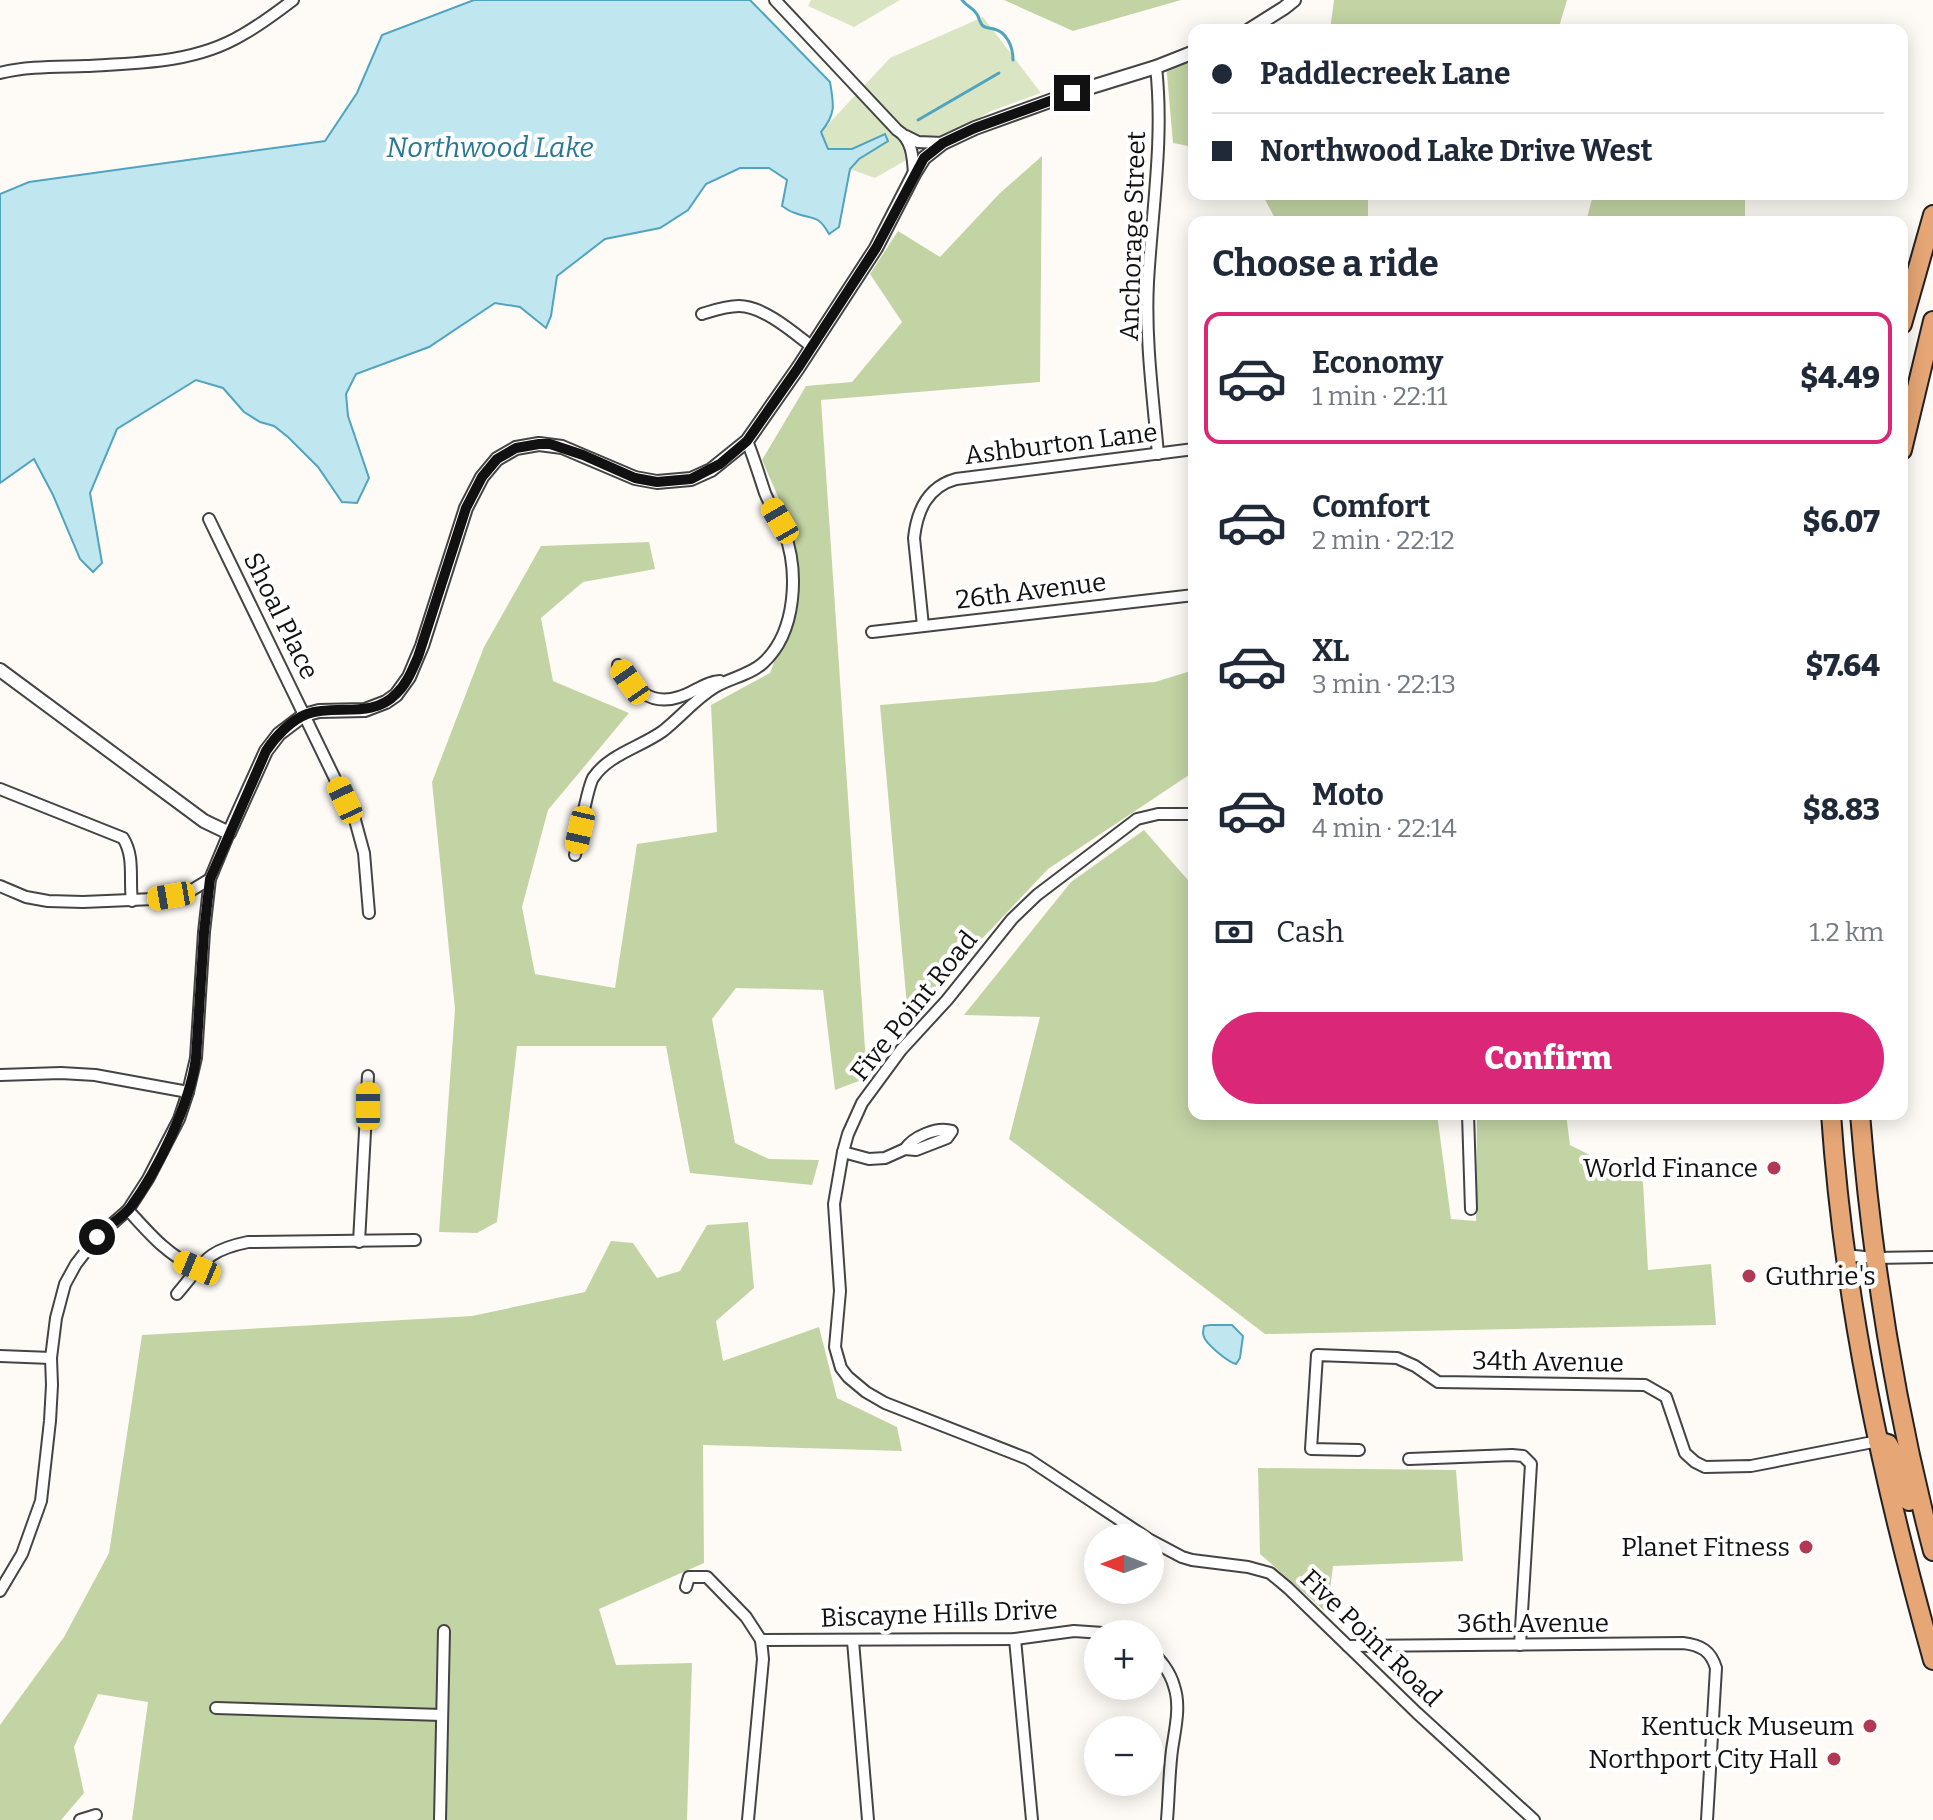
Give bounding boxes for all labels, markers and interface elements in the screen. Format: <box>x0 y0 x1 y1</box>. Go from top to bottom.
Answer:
text: Paddlecreek Lane <box>1260 56 1511 92</box>
route end <box>1054 75 1090 111</box>
street label: Anchorage Street <box>1114 130 1152 342</box>
water label: Northwood Lake <box>386 131 594 164</box>
text: Northwood Lake Drive West <box>1260 133 1653 169</box>
text: Choose a ride <box>1212 242 1439 286</box>
icon: car <box>1216 342 1288 414</box>
text: Economy <box>1312 345 1443 381</box>
text: $4.49 <box>1800 360 1880 396</box>
text: 1 min · 22:11 <box>1312 381 1448 412</box>
street label: Ashburton Lane <box>963 417 1159 471</box>
icon: car <box>1216 486 1288 558</box>
text: Comfort <box>1312 489 1430 525</box>
car <box>758 494 802 548</box>
text: $6.07 <box>1802 504 1880 540</box>
text: 2 min · 22:12 <box>1312 525 1455 556</box>
street label: Shoal Place <box>237 548 325 684</box>
street label: 26th Avenue <box>954 566 1108 616</box>
icon: car <box>1216 630 1288 702</box>
text: XL <box>1312 633 1349 669</box>
text: $7.64 <box>1806 648 1880 684</box>
car <box>606 655 654 709</box>
text: 3 min · 22:13 <box>1312 669 1456 700</box>
car <box>324 773 366 827</box>
icon: car <box>1216 774 1288 846</box>
text: Moto <box>1312 777 1384 813</box>
text: $8.83 <box>1803 792 1880 828</box>
car <box>563 804 597 856</box>
text: 4 min · 22:14 <box>1312 813 1457 844</box>
car <box>145 880 197 912</box>
icon: cash <box>1212 910 1256 954</box>
text: Cash <box>1276 914 1344 950</box>
text: 1.2 km <box>1809 917 1884 948</box>
street label: Five Point Road <box>844 925 984 1087</box>
button: Confirm <box>1212 1012 1884 1104</box>
car <box>356 1082 380 1130</box>
place label: World Finance <box>1583 1153 1758 1184</box>
marker: World Finance <box>1765 1159 1783 1177</box>
route start <box>79 1219 115 1255</box>
car <box>170 1248 224 1288</box>
place label: Guthrie's <box>1765 1261 1876 1292</box>
marker: Guthrie's <box>1740 1267 1758 1285</box>
street label: 34th Avenue <box>1472 1345 1624 1379</box>
north arrow <box>1084 1524 1164 1604</box>
map controls <box>1084 1524 1164 1796</box>
place label: Planet Fitness <box>1621 1532 1790 1563</box>
marker: Planet Fitness <box>1797 1538 1815 1556</box>
street label: Five Point Road <box>1294 1563 1448 1713</box>
street label: Biscayne Hills Drive <box>820 1594 1058 1634</box>
street label: 36th Avenue <box>1457 1608 1609 1639</box>
button: + <box>1084 1620 1164 1700</box>
place label: Kentuck Museum <box>1641 1711 1854 1742</box>
button: − <box>1084 1716 1164 1796</box>
marker: Kentuck Museum <box>1861 1717 1879 1735</box>
place label: Northport City Hall <box>1588 1744 1818 1775</box>
marker: Northport City Hall <box>1825 1750 1843 1768</box>

